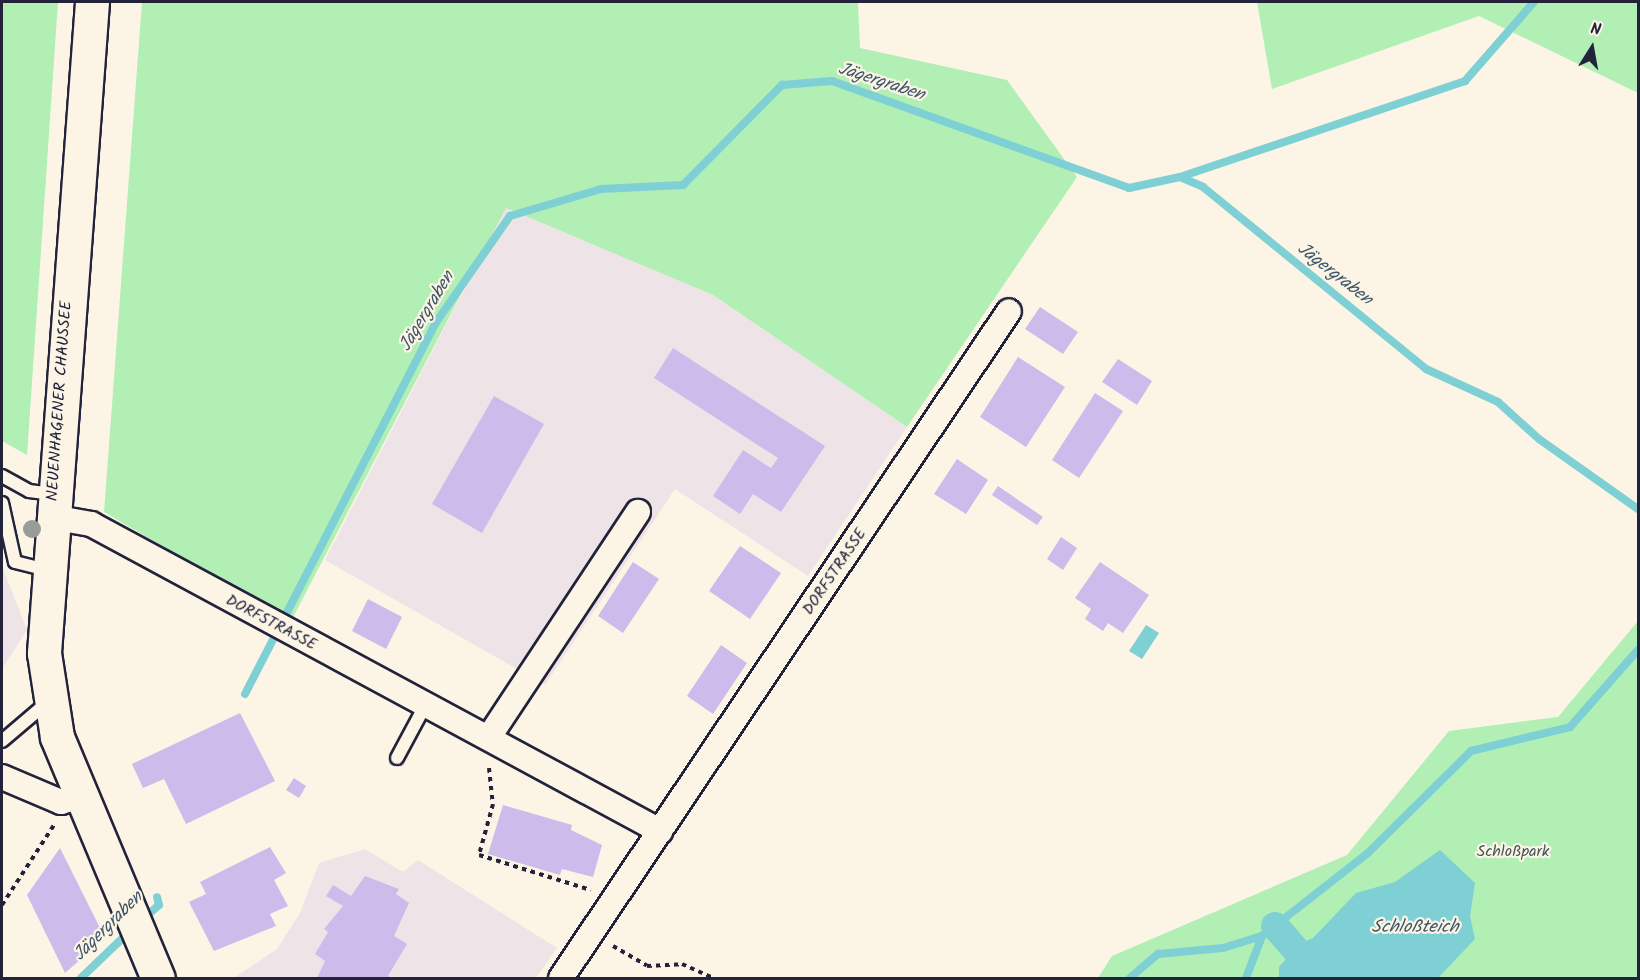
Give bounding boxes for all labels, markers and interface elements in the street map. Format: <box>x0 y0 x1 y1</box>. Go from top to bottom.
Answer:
text: N <box>1588 17 1603 43</box>
north arrow <box>1562 18 1622 78</box>
water label: Jägergraben <box>835 59 927 107</box>
water label: Jägergraben <box>1292 239 1376 311</box>
water label: Jägergraben <box>396 268 460 356</box>
street label: NEUENHAGENER CHAUSSEE <box>43 300 77 502</box>
street label: DORFSTRASSE <box>799 525 871 619</box>
street label: DORFSTRASSE <box>222 591 320 655</box>
park label: Schloßpark <box>1477 842 1549 862</box>
water label: Jägergraben <box>70 888 148 966</box>
water label: Schloßteich <box>1371 917 1459 939</box>

